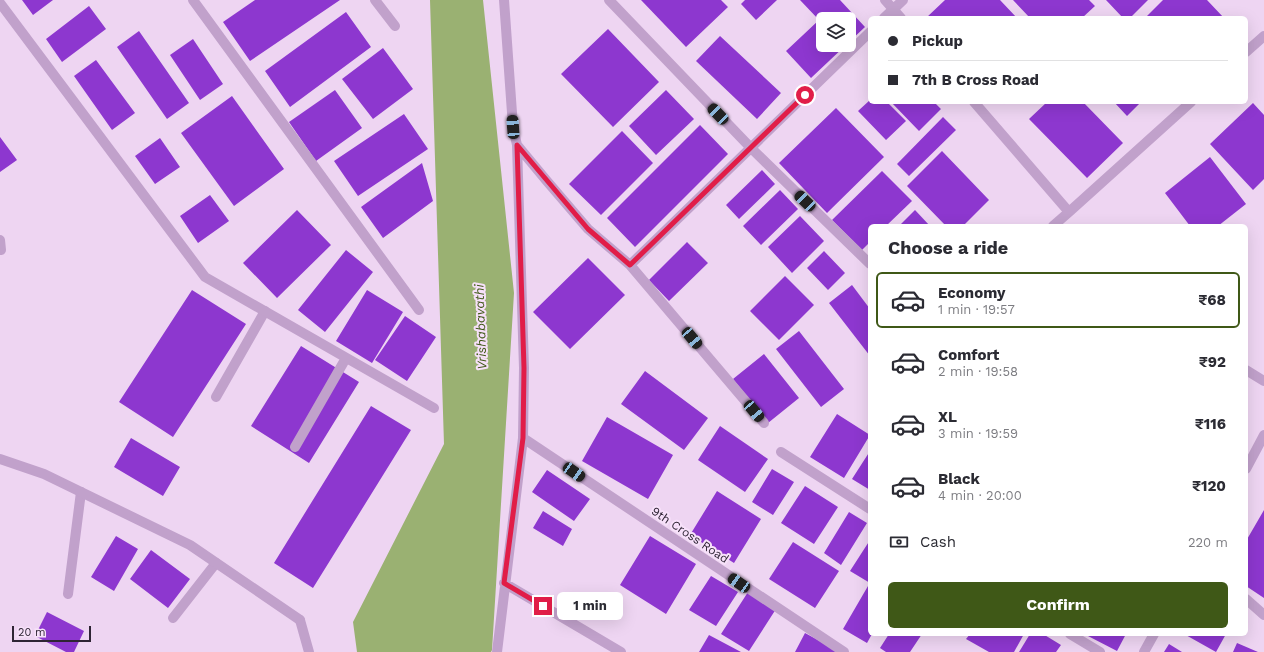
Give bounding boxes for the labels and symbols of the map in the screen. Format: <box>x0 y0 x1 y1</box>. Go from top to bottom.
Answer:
route start <box>796 86 814 104</box>
car <box>705 101 731 127</box>
car <box>506 115 520 139</box>
car <box>792 188 818 214</box>
water label: Vrishabavathi <box>471 283 489 370</box>
car <box>680 325 704 351</box>
car <box>742 398 766 424</box>
car <box>561 460 587 484</box>
street label: 9th Cross Road <box>649 504 731 566</box>
car <box>726 571 752 595</box>
callout: 1 min <box>557 592 623 620</box>
route end <box>534 597 552 615</box>
scale bar <box>12 624 91 643</box>

